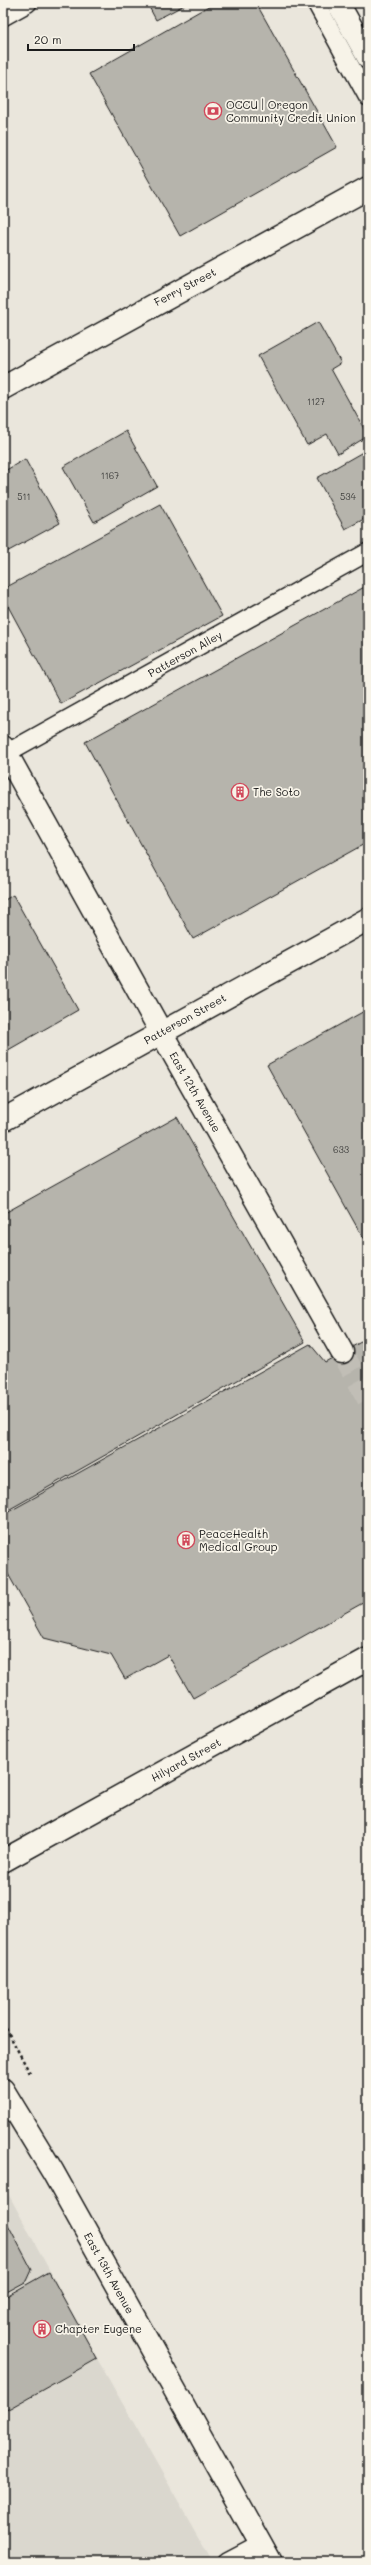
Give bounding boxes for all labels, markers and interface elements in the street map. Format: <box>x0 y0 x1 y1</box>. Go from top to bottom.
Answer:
scale bar <box>28 26 134 52</box>
text: 20 m <box>34 31 62 47</box>
place label: OCCU | Oregon Community Credit Union <box>226 97 356 125</box>
bank icon: OCCU | Oregon Community Credit Union <box>203 101 223 121</box>
street label: Ferry Street <box>151 264 219 309</box>
house number: 1127 <box>307 396 325 407</box>
house number: 1167 <box>101 470 119 481</box>
house number: 511 <box>17 491 31 502</box>
house number: 534 <box>340 491 357 502</box>
street label: Patterson Alley <box>145 627 225 680</box>
building icon: The Soto <box>230 782 250 802</box>
place label: The Soto <box>253 784 300 799</box>
street label: Patterson Street <box>141 990 229 1047</box>
street label: East 12th Avenue <box>166 1049 225 1135</box>
house number: 633 <box>333 1144 349 1155</box>
place label: PeaceHealth Medical Group <box>199 1526 278 1554</box>
building icon: PeaceHealth Medical Group <box>176 1530 196 1550</box>
street label: Hilyard Street <box>148 1734 223 1785</box>
street label: East 13th Avenue <box>81 2229 138 2316</box>
building icon: Chapter Eugene <box>32 2319 52 2339</box>
place label: Chapter Eugene <box>55 2321 142 2336</box>

